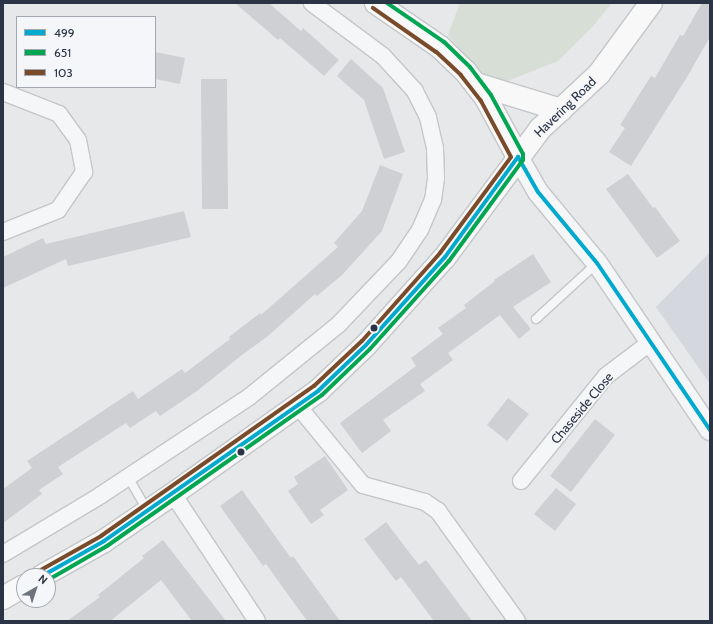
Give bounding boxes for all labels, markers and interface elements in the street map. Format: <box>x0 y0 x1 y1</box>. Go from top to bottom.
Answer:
legend <box>16 16 156 88</box>
text: 499 <box>54 25 75 40</box>
text: 651 <box>54 45 71 60</box>
text: 103 <box>54 65 73 80</box>
street label: Havering Road <box>531 74 599 140</box>
unlabelled marker <box>369 323 379 333</box>
street label: Chaseside Close <box>548 369 616 447</box>
unlabelled marker <box>236 447 246 457</box>
north arrow <box>16 568 56 608</box>
text: N <box>35 572 50 587</box>

